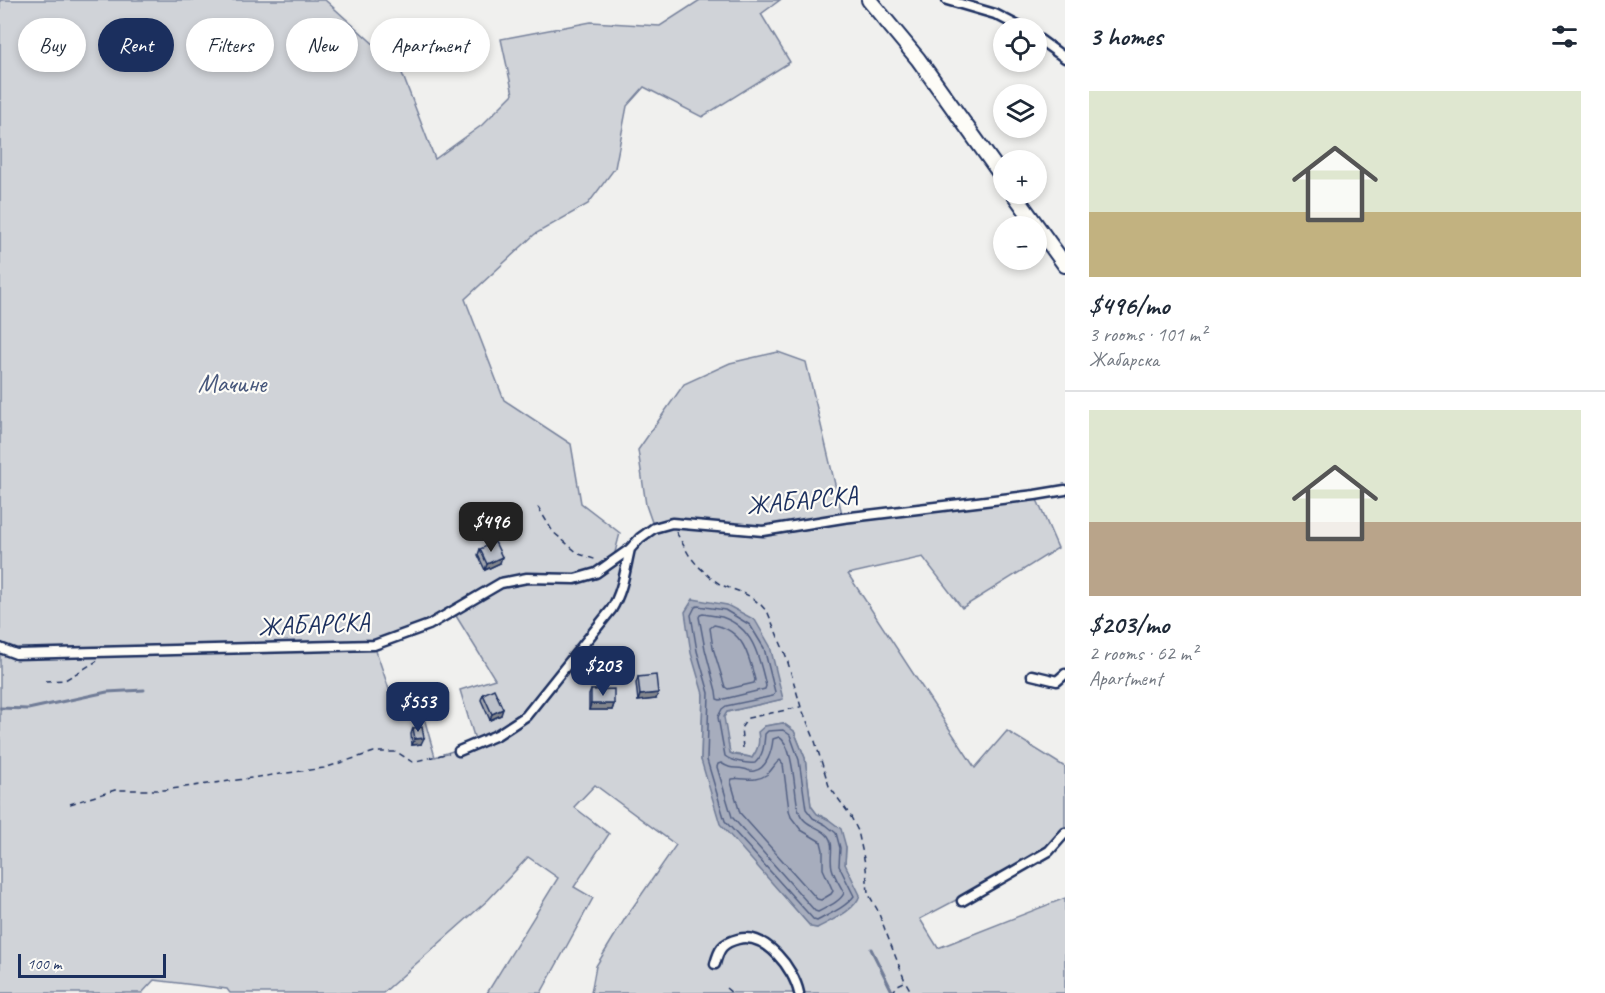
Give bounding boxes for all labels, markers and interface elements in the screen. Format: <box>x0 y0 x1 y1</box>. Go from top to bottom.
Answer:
chip: Buy <box>18 18 86 72</box>
chip: Rent <box>98 18 174 72</box>
chip: Filters <box>186 18 274 72</box>
chip: New <box>286 18 358 72</box>
chip: Apartment <box>370 18 490 72</box>
map controls <box>993 18 1047 270</box>
button: locate <box>993 18 1047 72</box>
text: 3 homes <box>1089 20 1162 53</box>
icon: filters <box>1548 20 1581 53</box>
button: layers <box>993 84 1047 138</box>
icon: home <box>1281 130 1389 238</box>
button: + <box>993 150 1047 204</box>
button: − <box>993 216 1047 270</box>
text: $496/mo <box>1089 289 1169 322</box>
text: 3 rooms · 101 m² <box>1089 322 1206 347</box>
text: Жабарска <box>1089 347 1159 372</box>
park label: Мачине <box>198 367 268 400</box>
icon: home <box>1281 449 1389 557</box>
street label: ЖАБАРСКА <box>745 478 860 522</box>
pin: $496 <box>455 502 527 553</box>
text: $496 <box>473 509 509 534</box>
street label: ЖАБАРСКА <box>257 605 372 643</box>
text: $203/mo <box>1089 608 1169 641</box>
text: 2 rooms · 62 m² <box>1089 641 1197 666</box>
pin: $203 <box>567 646 639 697</box>
text: $203 <box>585 653 621 678</box>
text: Apartment <box>1089 666 1162 691</box>
pin: $553 <box>382 682 454 733</box>
text: $553 <box>400 689 436 714</box>
scale bar <box>18 951 166 978</box>
text: 100 m <box>27 954 61 974</box>

